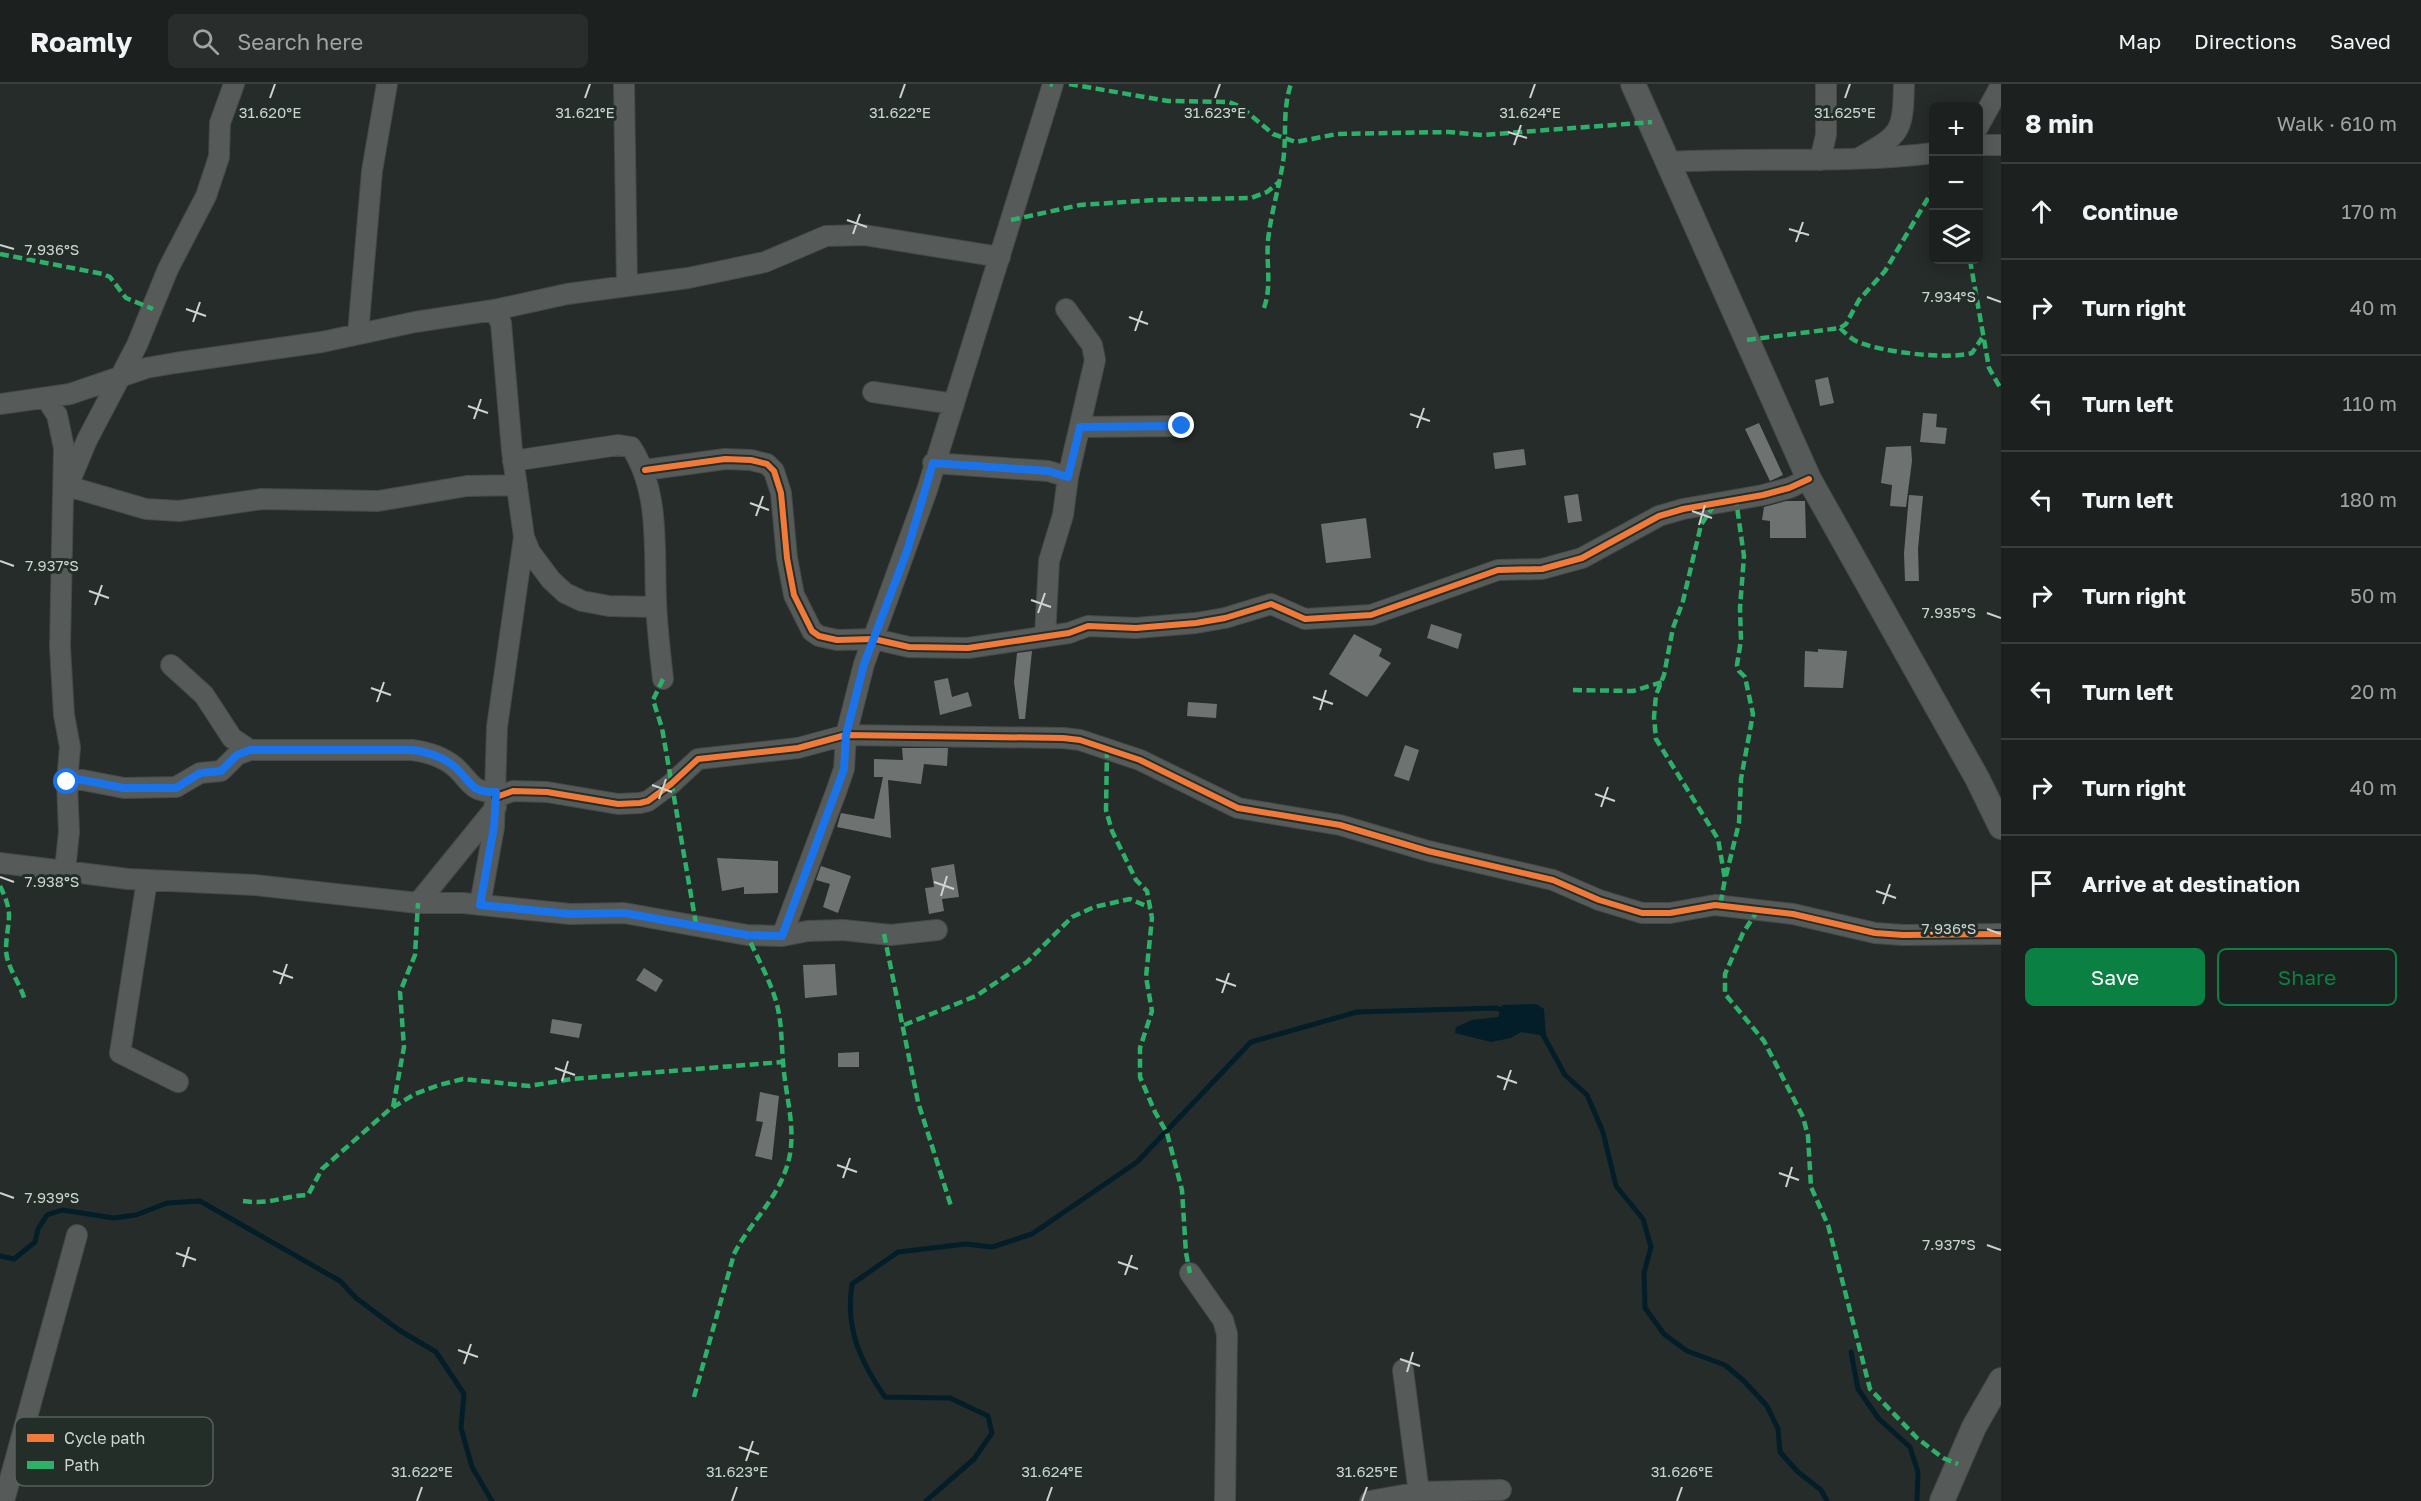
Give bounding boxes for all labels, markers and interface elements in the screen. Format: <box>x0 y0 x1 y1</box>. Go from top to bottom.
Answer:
search box <box>168 14 588 68</box>
text: Roamly <box>30 25 132 58</box>
icon: search <box>189 25 222 58</box>
text: Search here <box>237 28 363 55</box>
text: Map <box>2118 28 2161 54</box>
text: Directions <box>2194 28 2297 54</box>
text: Saved <box>2330 28 2391 54</box>
map controls <box>1929 102 1983 264</box>
button: + <box>1929 102 1983 156</box>
text: 31.620°E <box>239 103 301 121</box>
text: 31.621°E <box>555 103 615 121</box>
text: 31.622°E <box>869 103 931 121</box>
text: 31.623°E <box>1184 103 1246 121</box>
text: 31.624°E <box>1499 103 1561 121</box>
text: 31.625°E <box>1814 103 1876 121</box>
text: 8 min <box>2025 108 2094 139</box>
text: Walk · 610 m <box>2277 111 2397 135</box>
button: − <box>1929 156 1983 210</box>
icon: ahead <box>2025 195 2058 228</box>
text: Continue <box>2082 198 2178 225</box>
text: 170 m <box>2342 199 2397 223</box>
button: layers <box>1929 210 1983 264</box>
text: 7.936°S <box>25 240 79 258</box>
text: 7.934°S <box>1922 287 1976 305</box>
icon: right <box>2025 291 2058 324</box>
text: Turn right <box>2082 294 2186 321</box>
text: 40 m <box>2350 295 2397 319</box>
icon: left <box>2025 387 2058 420</box>
text: Turn left <box>2082 390 2173 417</box>
text: 110 m <box>2343 391 2397 415</box>
route end <box>1168 412 1194 438</box>
icon: left <box>2025 483 2058 516</box>
text: Turn left <box>2082 486 2173 513</box>
text: 180 m <box>2340 487 2397 511</box>
text: 7.937°S <box>25 556 79 574</box>
icon: right <box>2025 579 2058 612</box>
text: Turn right <box>2082 582 2186 609</box>
text: 50 m <box>2350 583 2397 607</box>
text: 7.935°S <box>1922 603 1976 621</box>
icon: left <box>2025 675 2058 708</box>
text: Turn left <box>2082 678 2173 705</box>
text: 20 m <box>2350 679 2397 703</box>
route start <box>53 768 79 794</box>
icon: right <box>2025 771 2058 804</box>
text: Turn right <box>2082 774 2186 801</box>
text: 40 m <box>2350 775 2397 799</box>
icon: arrive <box>2025 867 2058 900</box>
text: Arrive at destination <box>2082 870 2300 897</box>
text: 7.938°S <box>25 872 79 890</box>
text: 7.936°S <box>1922 919 1976 937</box>
button: Save <box>2025 948 2205 1006</box>
button: Share <box>2217 948 2397 1006</box>
text: 7.939°S <box>25 1188 79 1206</box>
text: 7.937°S <box>1922 1235 1976 1253</box>
legend <box>15 1417 213 1486</box>
text: Cycle path <box>64 1428 145 1448</box>
text: Path <box>64 1455 99 1475</box>
text: 31.622°E <box>391 1462 453 1480</box>
text: 31.623°E <box>706 1462 768 1480</box>
text: 31.624°E <box>1021 1462 1083 1480</box>
text: 31.625°E <box>1336 1462 1398 1480</box>
text: 31.626°E <box>1651 1462 1713 1480</box>

